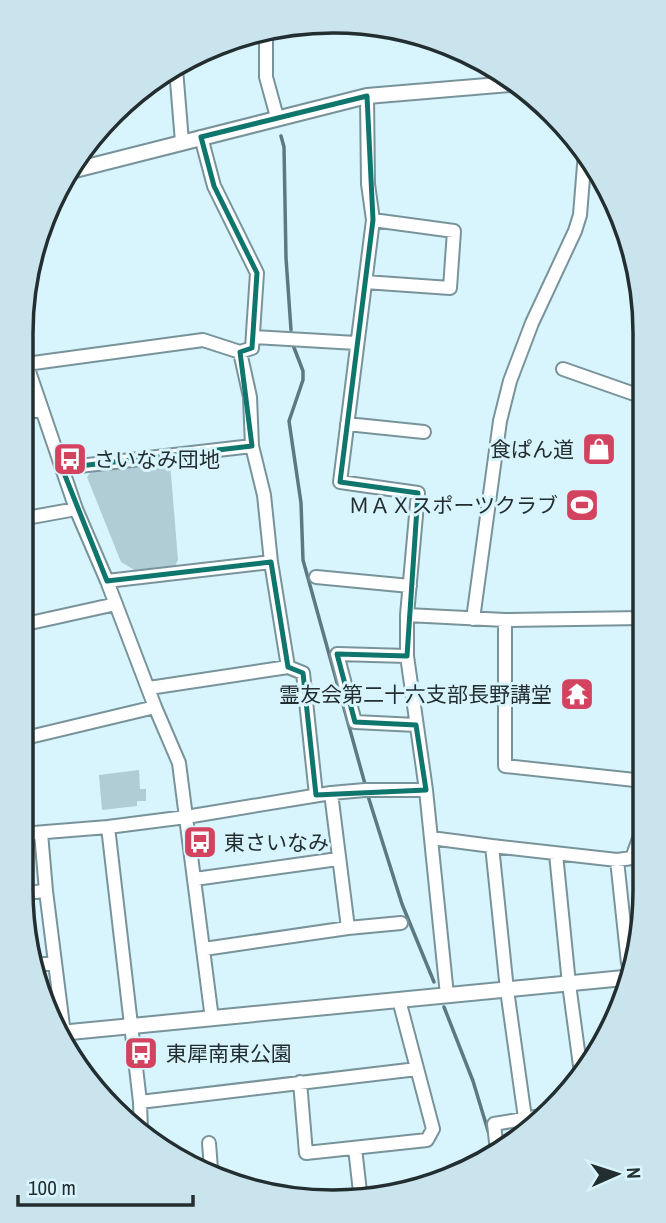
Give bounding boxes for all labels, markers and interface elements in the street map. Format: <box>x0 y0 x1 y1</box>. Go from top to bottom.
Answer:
shop icon: 食ぱん道 <box>580 430 618 468</box>
place label: 食ぱん道 <box>490 435 574 464</box>
bus stop icon: さいなみ団地 <box>51 440 89 478</box>
place label: さいなみ団地 <box>94 445 220 474</box>
sports icon: ＭＡＸスポーツクラブ <box>563 486 601 524</box>
place label: ＭＡＸスポーツクラブ <box>348 491 558 520</box>
temple icon: 霊友会第二十六支部長野講堂 <box>558 675 596 713</box>
place label: 霊友会第二十六支部長野講堂 <box>279 680 552 709</box>
bus stop icon: 東さいなみ <box>181 823 219 861</box>
place label: 東さいなみ <box>224 828 329 857</box>
bus stop icon: 東犀南東公園 <box>122 1034 160 1072</box>
place label: 東犀南東公園 <box>166 1039 292 1068</box>
north arrow <box>582 1139 652 1209</box>
scale bar <box>18 1164 192 1208</box>
text: N <box>621 1167 647 1179</box>
text: 100 m <box>28 1173 76 1202</box>

